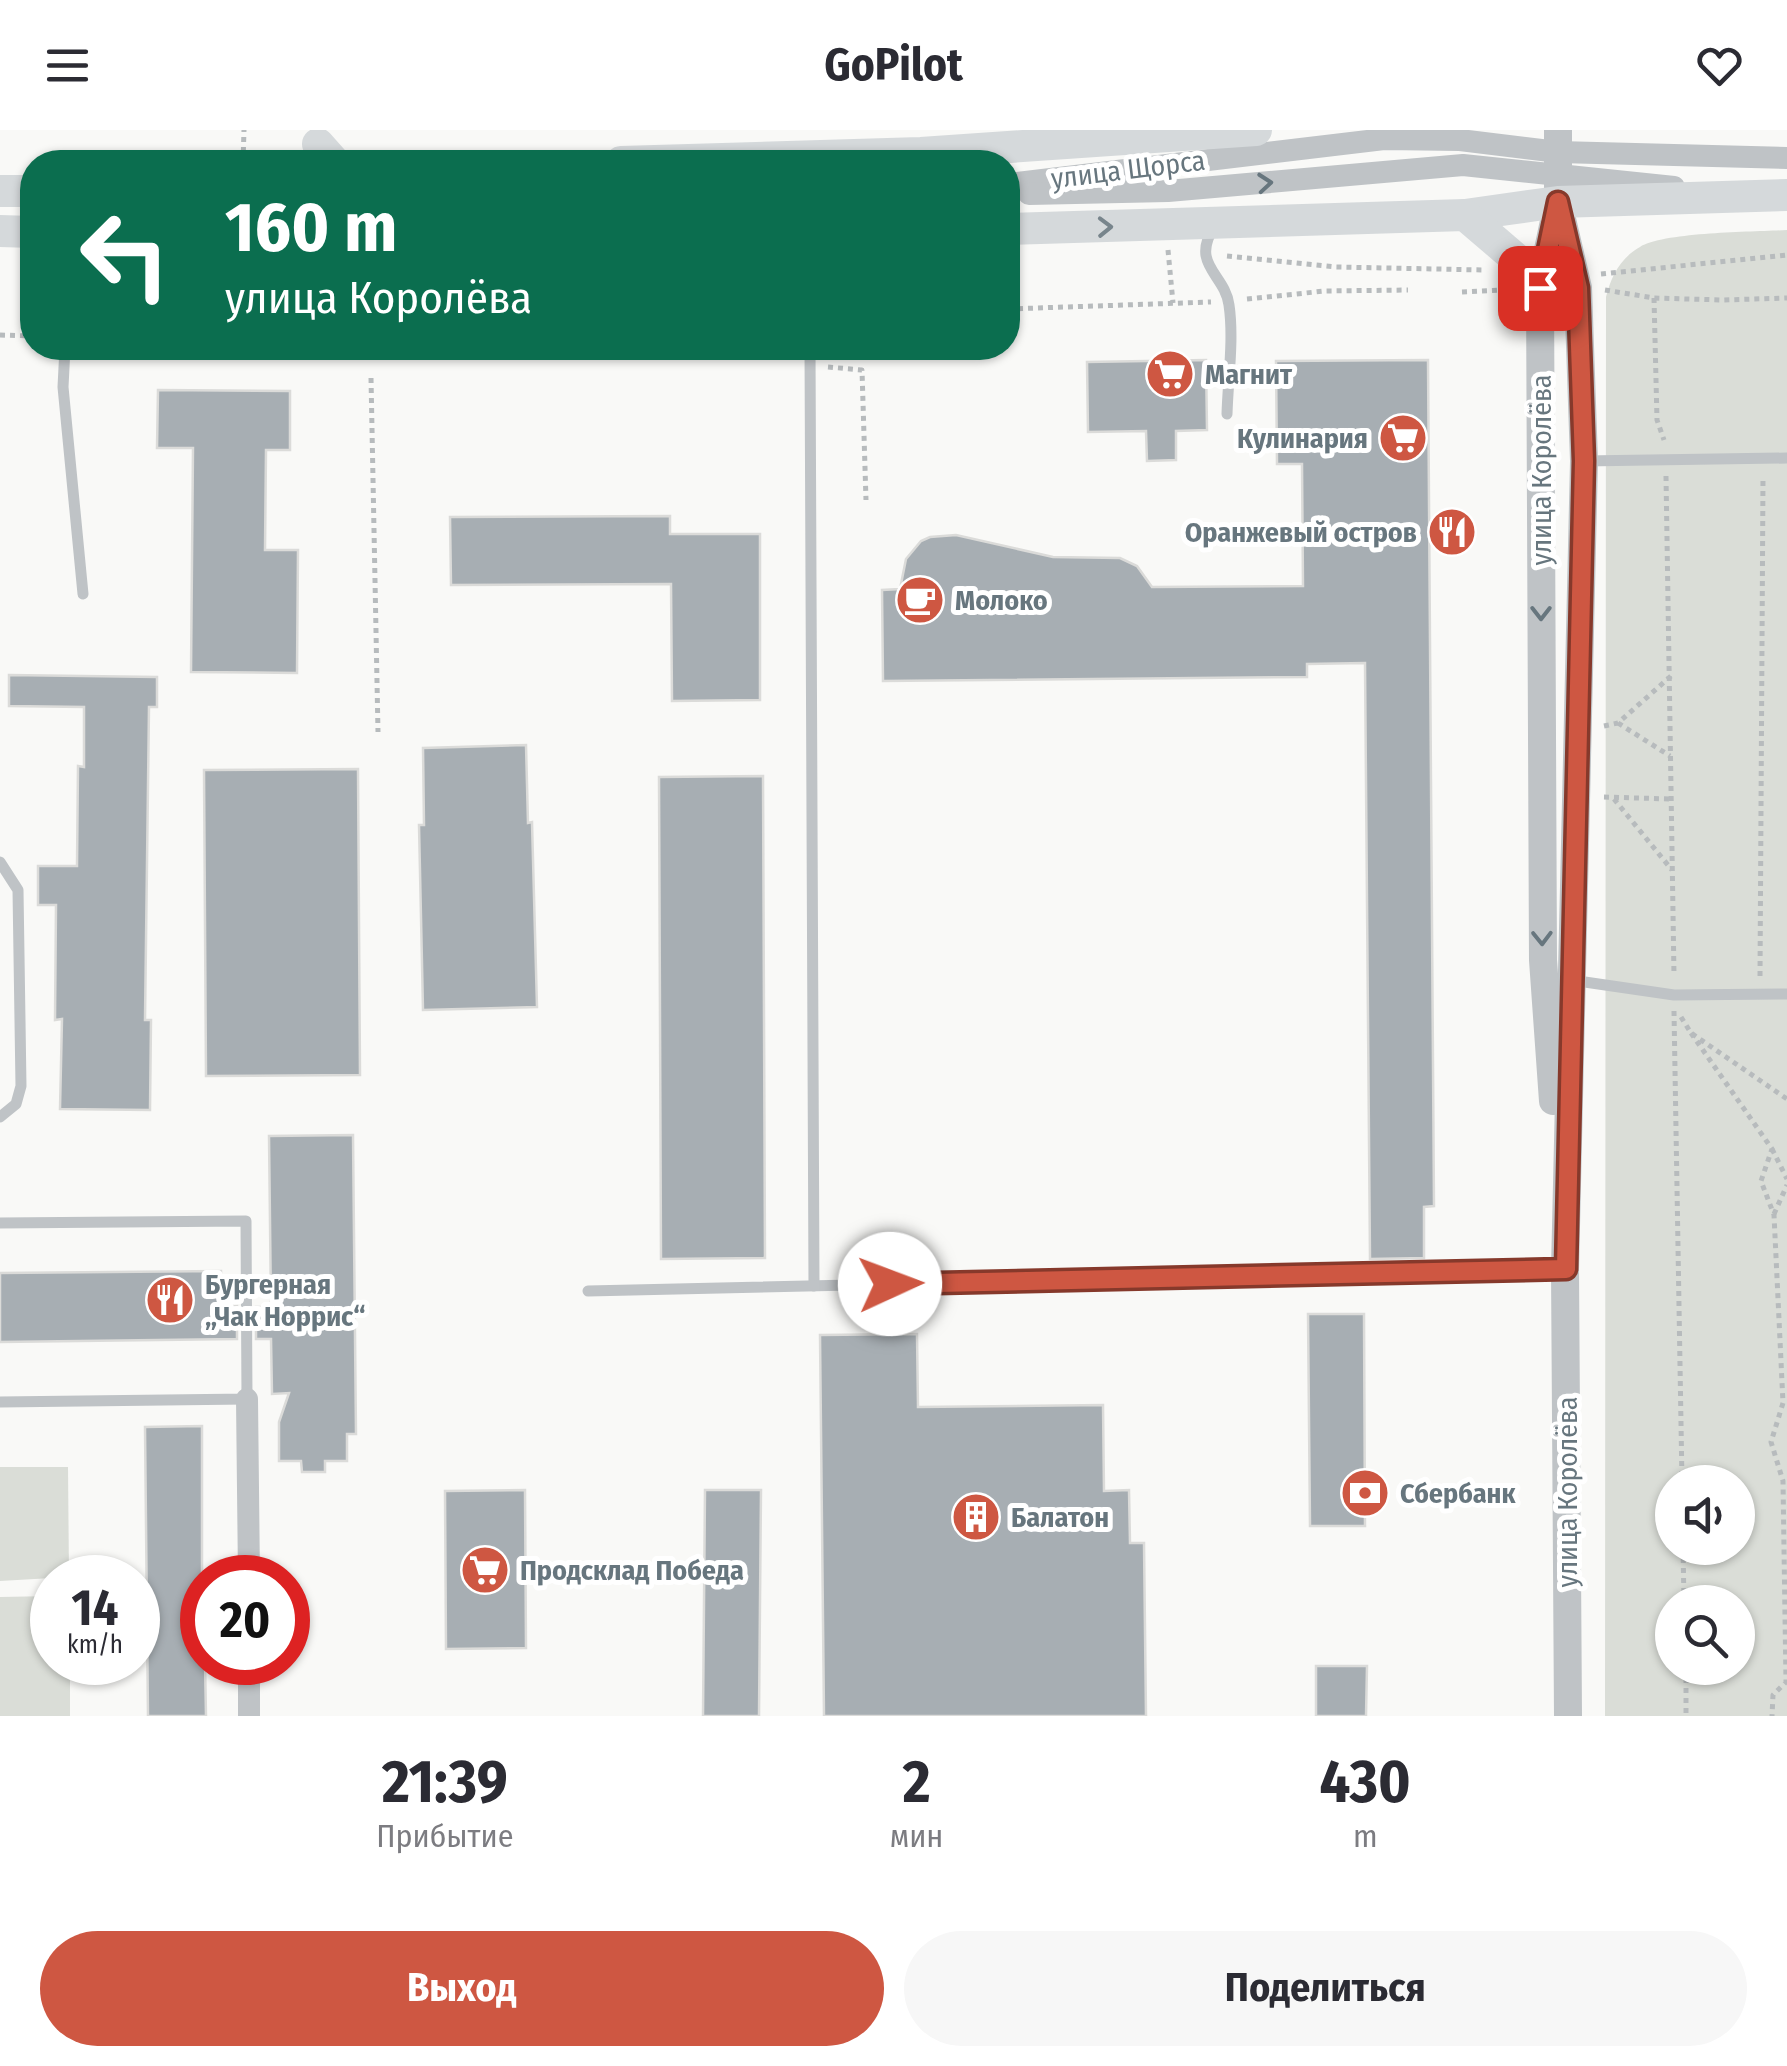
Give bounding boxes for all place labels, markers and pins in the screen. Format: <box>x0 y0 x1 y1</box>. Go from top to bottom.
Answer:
pin <box>1498 246 1583 331</box>
supermarket icon: Магнит <box>1144 348 1196 400</box>
place label: Магнит <box>1205 358 1293 391</box>
supermarket icon: Кулинария <box>1377 412 1429 464</box>
place label: Кулинария <box>1237 422 1368 455</box>
restaurant icon: Оранжевый остров <box>1426 506 1478 558</box>
place label: Оранжевый остров <box>1185 516 1417 549</box>
cafe icon: Молоко <box>894 574 946 626</box>
place label: Молоко <box>955 584 1048 617</box>
place label: Бургерная „Чак Норрис“ <box>205 1268 366 1333</box>
restaurant icon: Бургерная „Чак Норрис“ <box>144 1274 196 1326</box>
bank icon: Сбербанк <box>1339 1467 1391 1519</box>
place label: Сбербанк <box>1400 1477 1516 1510</box>
building icon: Балатон <box>950 1491 1002 1543</box>
place label: Балатон <box>1011 1501 1109 1534</box>
supermarket icon: Продсклад Победа <box>459 1544 511 1596</box>
place label: Продсклад Победа <box>520 1554 744 1587</box>

